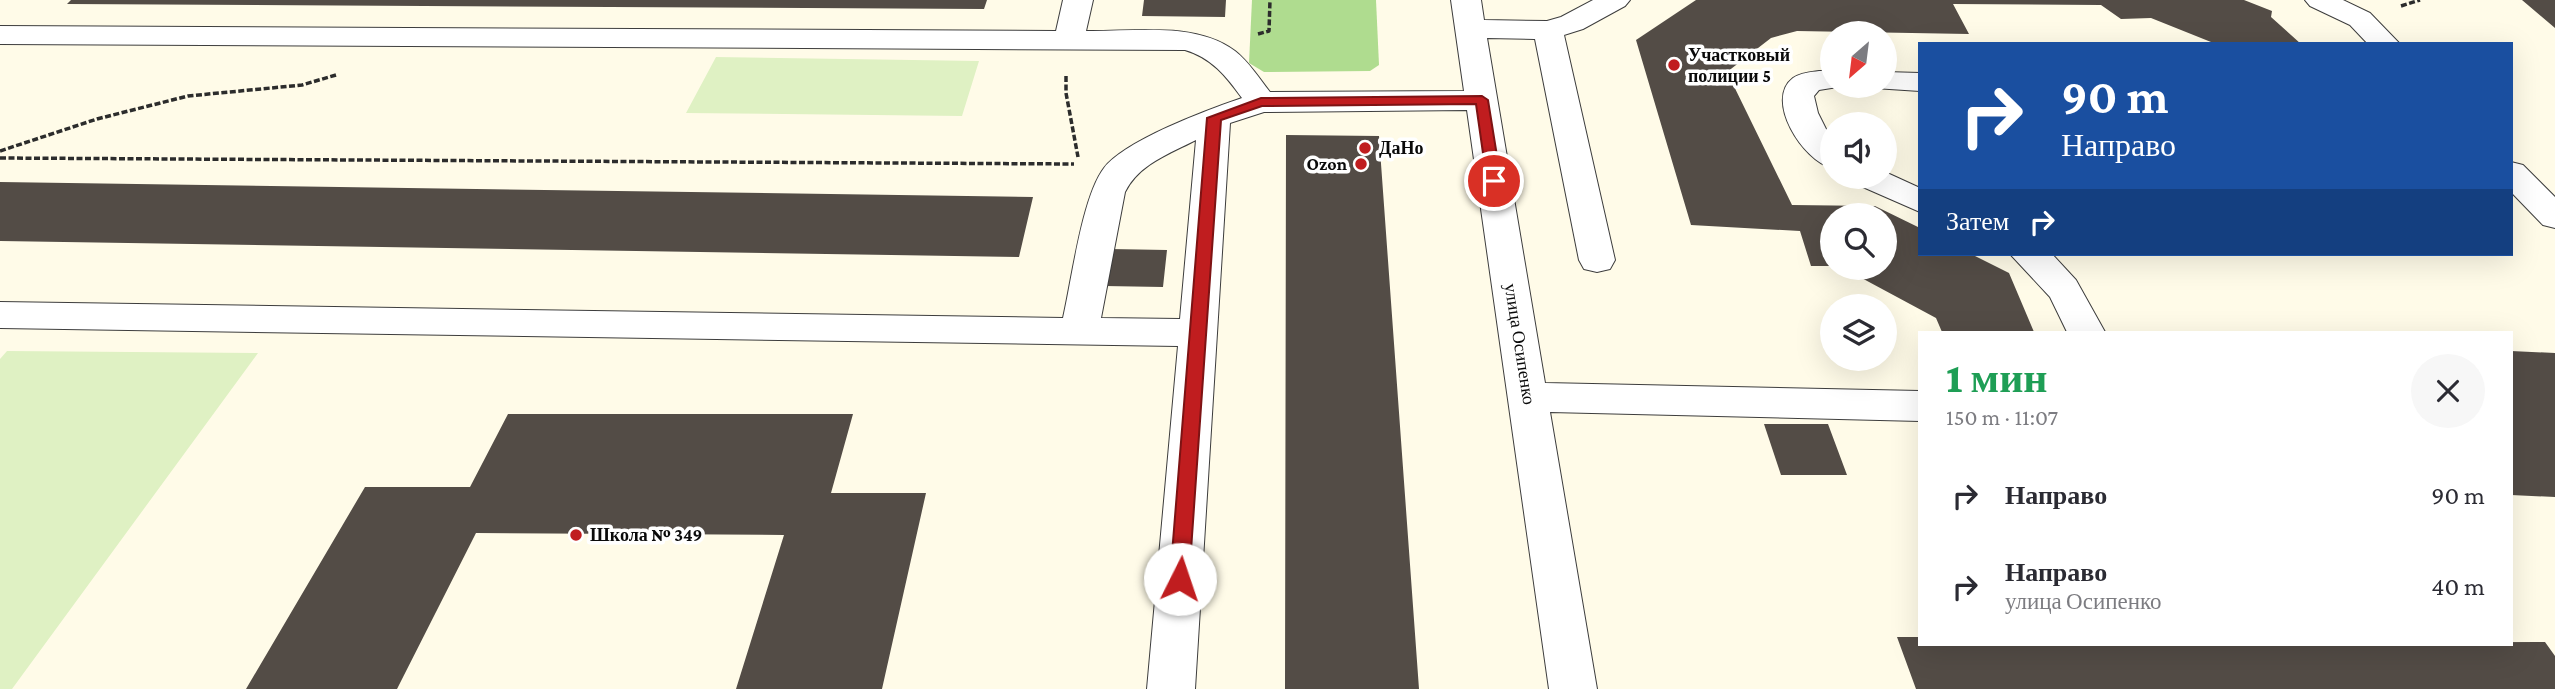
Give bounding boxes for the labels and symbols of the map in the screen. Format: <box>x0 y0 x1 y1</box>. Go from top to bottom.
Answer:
north arrow <box>1820 21 1897 98</box>
place label: Участковый полиции 5 <box>1688 45 1790 86</box>
marker: Участковый полиции 5 <box>1666 57 1682 73</box>
place label: ДаНо <box>1379 138 1423 158</box>
marker: ДаНо <box>1357 140 1373 156</box>
pin <box>1464 151 1524 211</box>
place label: Ozon <box>1307 154 1348 174</box>
marker: Ozon <box>1353 156 1369 172</box>
street label: улица Осипенко <box>1501 282 1539 406</box>
place label: Школа № 349 <box>590 525 702 545</box>
marker: Школа № 349 <box>568 527 584 543</box>
position arrow <box>1143 542 1217 616</box>

